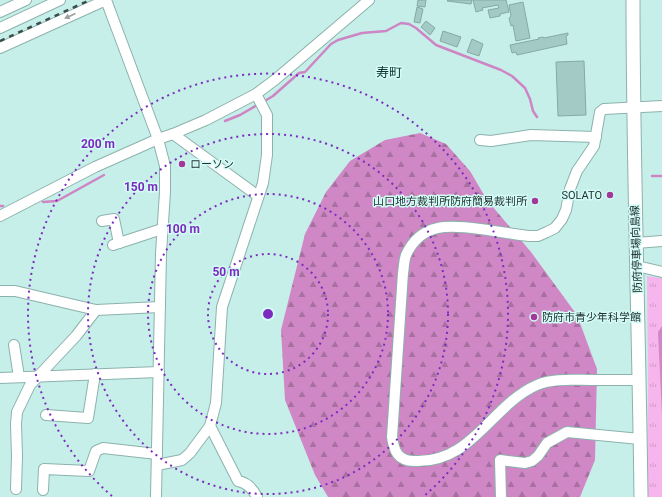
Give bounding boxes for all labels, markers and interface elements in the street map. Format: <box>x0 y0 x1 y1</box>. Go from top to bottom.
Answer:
one-way arrow <box>65 13 76 19</box>
district label: 寿町 <box>376 65 402 80</box>
text: 200 m <box>81 137 115 151</box>
place label: ローソン <box>190 158 234 171</box>
marker: ローソン <box>177 159 187 169</box>
text: 150 m <box>124 180 158 194</box>
place label: SOLATO <box>561 189 602 202</box>
marker: SOLATO <box>605 190 615 200</box>
place label: 山口地方裁判所防府簡易裁判所 <box>373 195 528 208</box>
marker: 山口地方裁判所防府簡易裁判所 <box>530 196 540 206</box>
street label: 防府停車場向島線 <box>628 205 645 293</box>
text: 100 m <box>166 222 200 236</box>
text: 50 m <box>212 265 240 279</box>
centre of rings <box>261 307 275 321</box>
place label: 防府市青少年科学館 <box>542 311 641 324</box>
marker: 防府市青少年科学館 <box>529 312 539 322</box>

